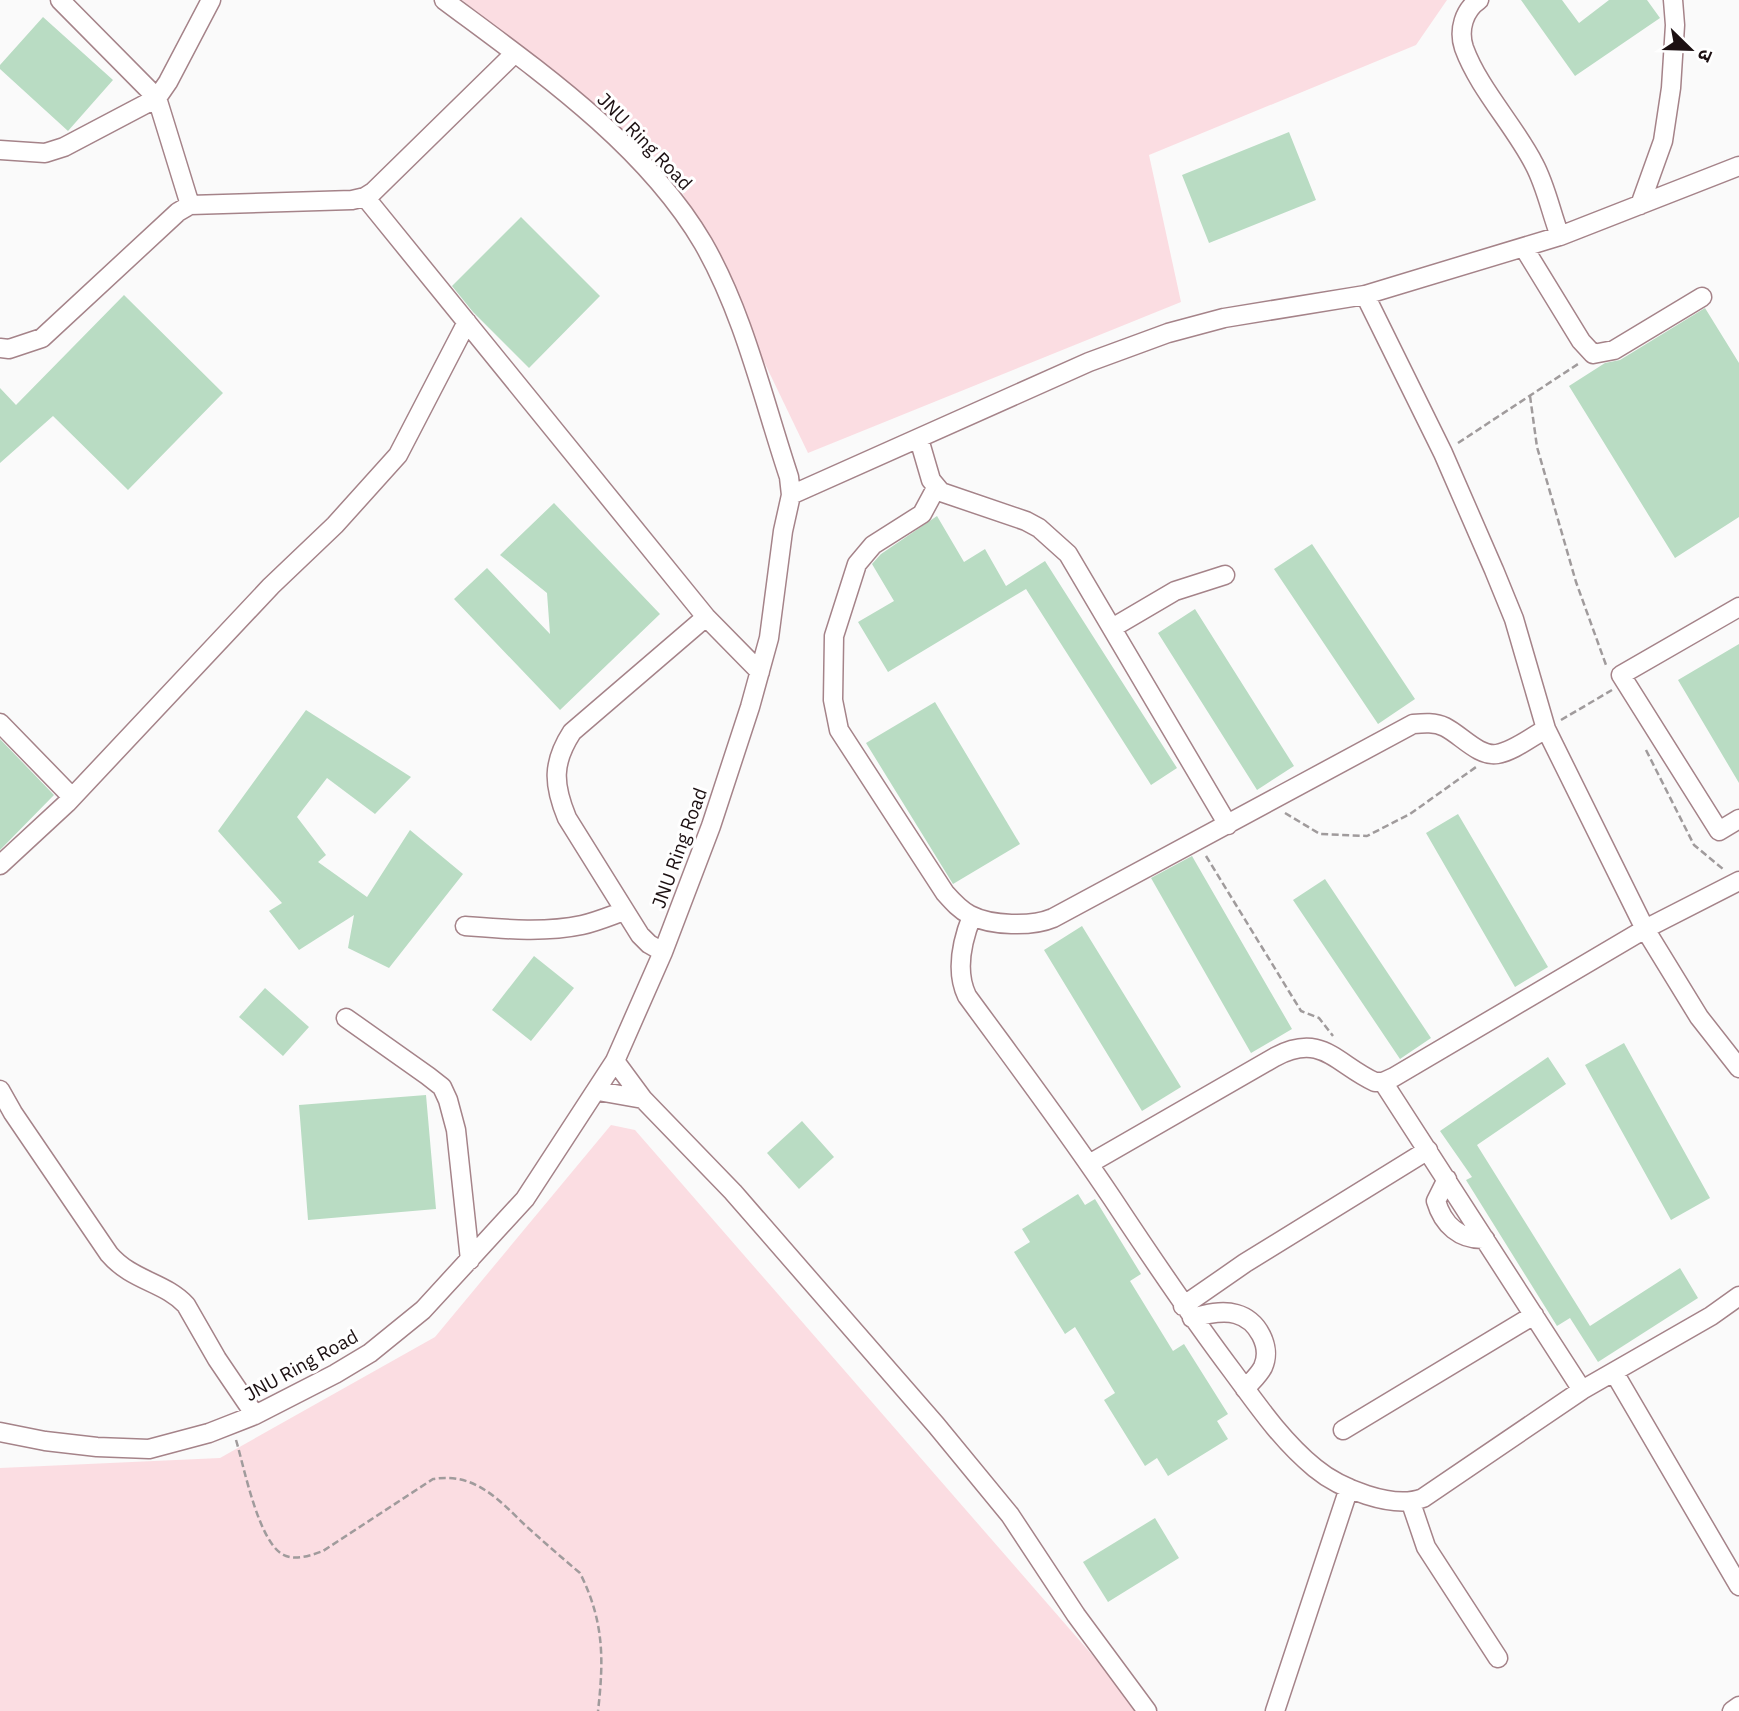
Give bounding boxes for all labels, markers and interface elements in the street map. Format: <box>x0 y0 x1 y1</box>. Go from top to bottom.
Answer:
north arrow <box>1655 14 1725 84</box>
text: उ <box>1692 46 1719 66</box>
street label: JNU Ring Road <box>592 87 698 195</box>
street label: JNU Ring Road <box>646 785 712 911</box>
street label: JNU Ring Road <box>240 1324 362 1406</box>

